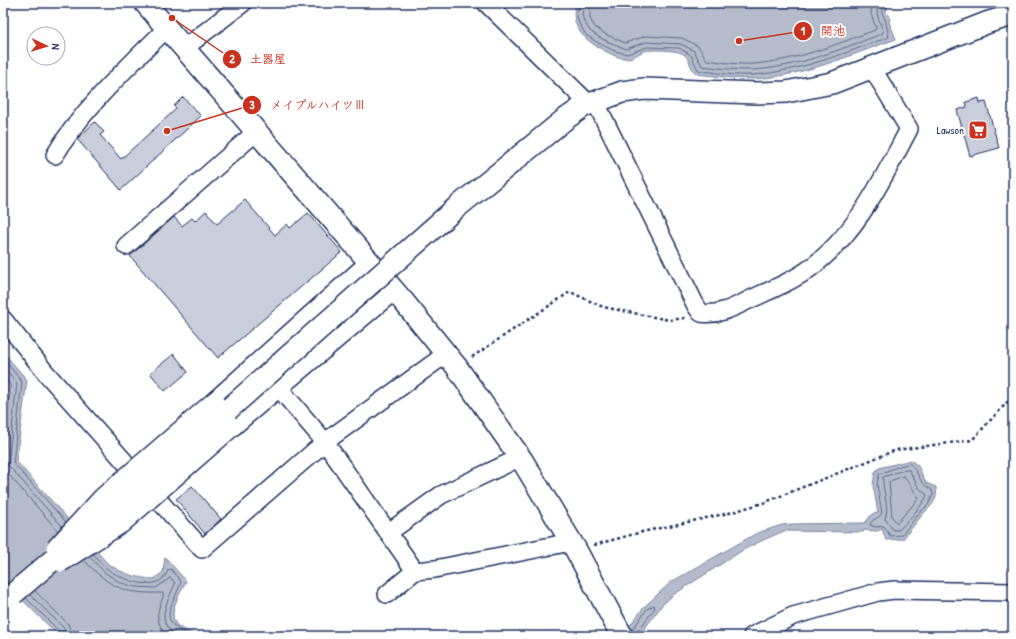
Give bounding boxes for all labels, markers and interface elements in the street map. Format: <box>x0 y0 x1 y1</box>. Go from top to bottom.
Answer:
callout: 開池 <box>793 19 853 43</box>
text: 1 <box>801 22 806 39</box>
text: 開池 <box>821 22 845 39</box>
north arrow <box>26 26 66 66</box>
text: N <box>49 43 63 50</box>
callout: 土器屋 <box>222 47 294 71</box>
text: 2 <box>229 50 235 67</box>
text: 土器屋 <box>250 50 286 67</box>
callout: メイプルハイツⅢ <box>242 93 374 117</box>
text: 3 <box>249 96 255 113</box>
text: メイプルハイツⅢ <box>270 96 366 113</box>
supermarket icon: Lawson <box>967 119 989 141</box>
place label: Lawson <box>937 123 964 137</box>

